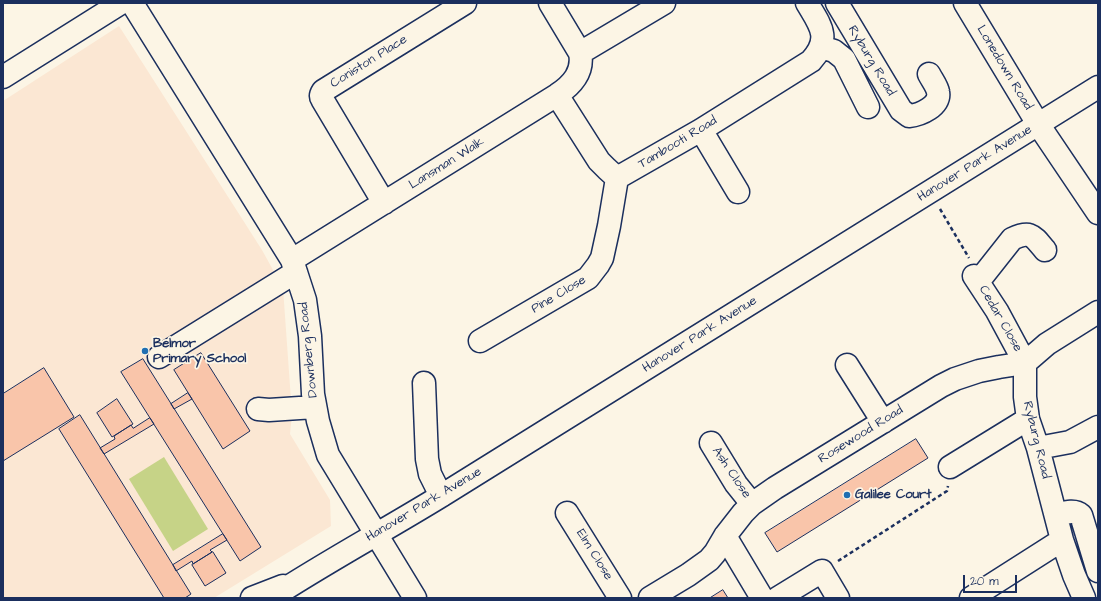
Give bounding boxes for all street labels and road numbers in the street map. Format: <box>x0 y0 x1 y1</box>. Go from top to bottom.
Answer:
street label: Ryburg Road <box>844 23 898 99</box>
street label: Lonedown Road <box>973 23 1035 113</box>
street label: Coniston Place <box>328 32 410 92</box>
street label: Tambooti Road <box>636 113 720 173</box>
street label: Hanover Park Avenue <box>915 122 1035 206</box>
street label: Lansman Walk <box>406 135 488 193</box>
street label: Pine Close <box>529 273 589 317</box>
street label: Cedar Close <box>975 283 1025 355</box>
street label: Hanover Park Avenue <box>640 293 760 377</box>
street label: Downberg Road <box>296 301 322 399</box>
street label: Ryburg Road <box>1019 400 1053 480</box>
street label: Rosewood Road <box>816 403 906 467</box>
street label: Ash Close <box>708 444 754 502</box>
street label: Hanover Park Avenue <box>363 464 485 546</box>
street label: Elm Close <box>572 527 616 583</box>

